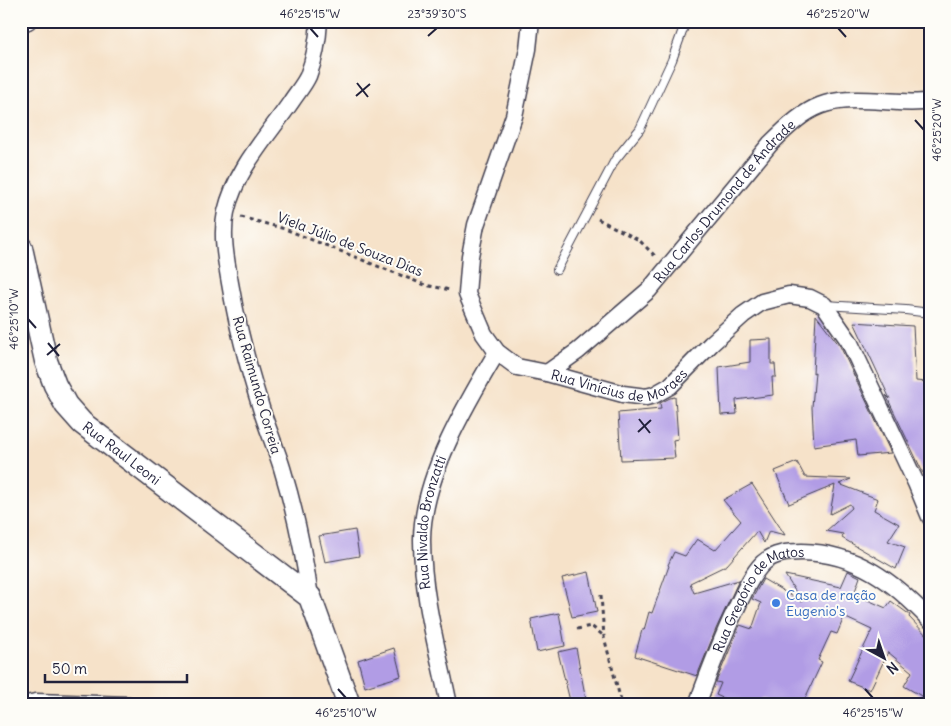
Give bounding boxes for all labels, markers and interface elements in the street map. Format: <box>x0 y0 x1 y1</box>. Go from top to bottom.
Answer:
text: 46°25'15"W <box>280 6 340 21</box>
text: 23°39'30"S <box>408 6 467 21</box>
text: 46°25'20"W <box>806 6 870 21</box>
text: 46°25'20"W <box>929 98 944 162</box>
street label: Rua Carlos Drumond de Andrade <box>650 116 799 287</box>
street label: Viela Júlio de Souza Dias <box>274 208 426 280</box>
text: 46°25'10"W <box>6 288 21 350</box>
street label: Rua Raimundo Correia <box>229 314 285 456</box>
street label: Rua Vinícius de Moraes <box>544 358 690 380</box>
text: Rua Vinícius de Moraes <box>549 365 691 406</box>
street label: Rua Raul Leoni <box>79 418 164 489</box>
street label: Rua Nivaldo Bronzatti <box>413 453 450 591</box>
street label: Rua Gregório de Matos <box>709 543 804 655</box>
place label: Casa de ração Eugenio's <box>786 586 876 620</box>
marker: Casa de ração Eugenio's <box>770 597 782 609</box>
north arrow <box>858 634 908 684</box>
scale bar <box>45 651 188 683</box>
text: N <box>883 658 902 678</box>
text: 50 m <box>52 659 87 678</box>
text: 46°25'10"W <box>315 705 377 720</box>
text: 46°25'15"W <box>843 705 903 720</box>

